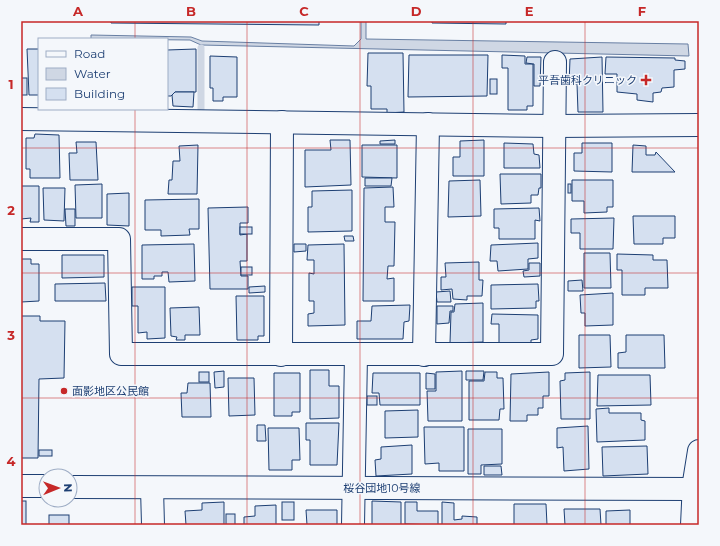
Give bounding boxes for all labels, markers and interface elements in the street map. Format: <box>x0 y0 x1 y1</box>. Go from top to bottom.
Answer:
text: A <box>72 3 84 19</box>
text: B <box>186 3 196 19</box>
text: C <box>299 3 309 19</box>
text: D <box>411 3 422 19</box>
text: E <box>525 3 534 19</box>
text: F <box>638 3 646 19</box>
legend <box>38 38 168 110</box>
text: Road <box>74 46 105 61</box>
text: Water <box>74 66 111 81</box>
place label: 平吾歯科クリニック <box>538 73 637 87</box>
marker: 平吾歯科クリニック <box>640 74 652 86</box>
text: 1 <box>8 76 14 92</box>
text: Building <box>74 86 125 101</box>
text: 2 <box>7 202 15 218</box>
text: 3 <box>6 327 15 343</box>
place label: 面影地区公民館 <box>72 384 149 398</box>
marker: 面影地区公民館 <box>59 386 69 396</box>
text: 4 <box>7 453 16 469</box>
north arrow <box>38 468 78 508</box>
street label: 桜谷団地10号線 <box>343 481 421 495</box>
text: N <box>61 483 75 492</box>

